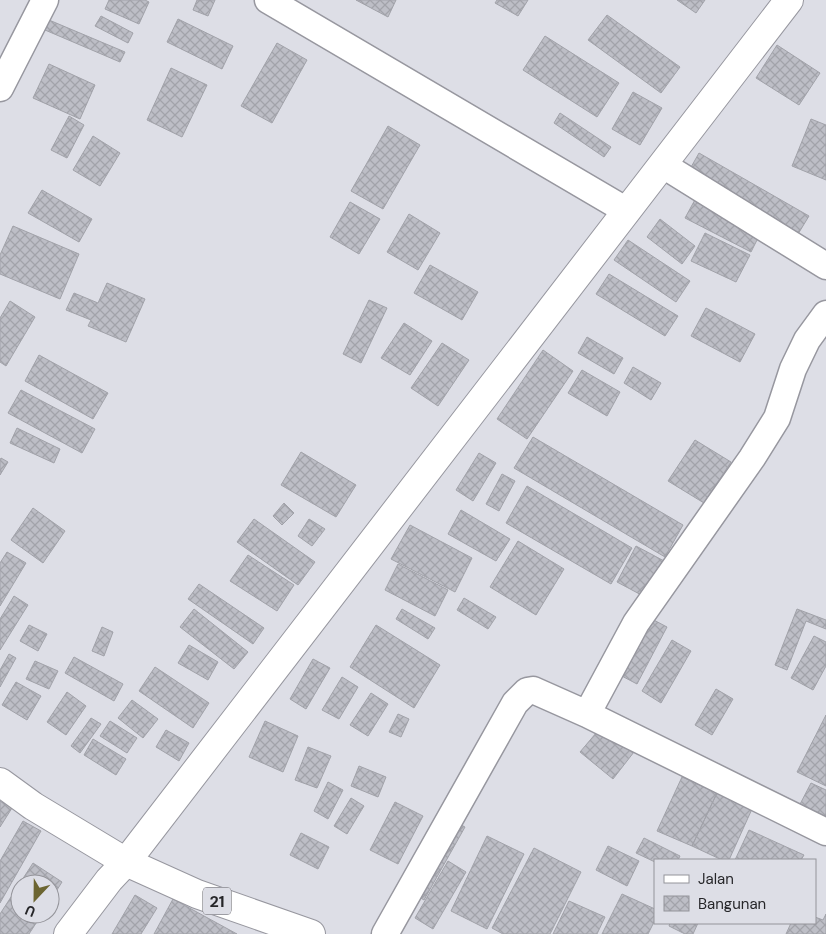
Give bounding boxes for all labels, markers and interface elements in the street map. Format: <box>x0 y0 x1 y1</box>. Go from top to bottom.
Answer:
legend <box>654 859 816 924</box>
text: Jalan <box>698 869 734 889</box>
north arrow <box>10 874 60 924</box>
road number: 21 <box>203 888 231 914</box>
text: Bangunan <box>698 894 766 914</box>
text: U <box>22 901 38 921</box>

